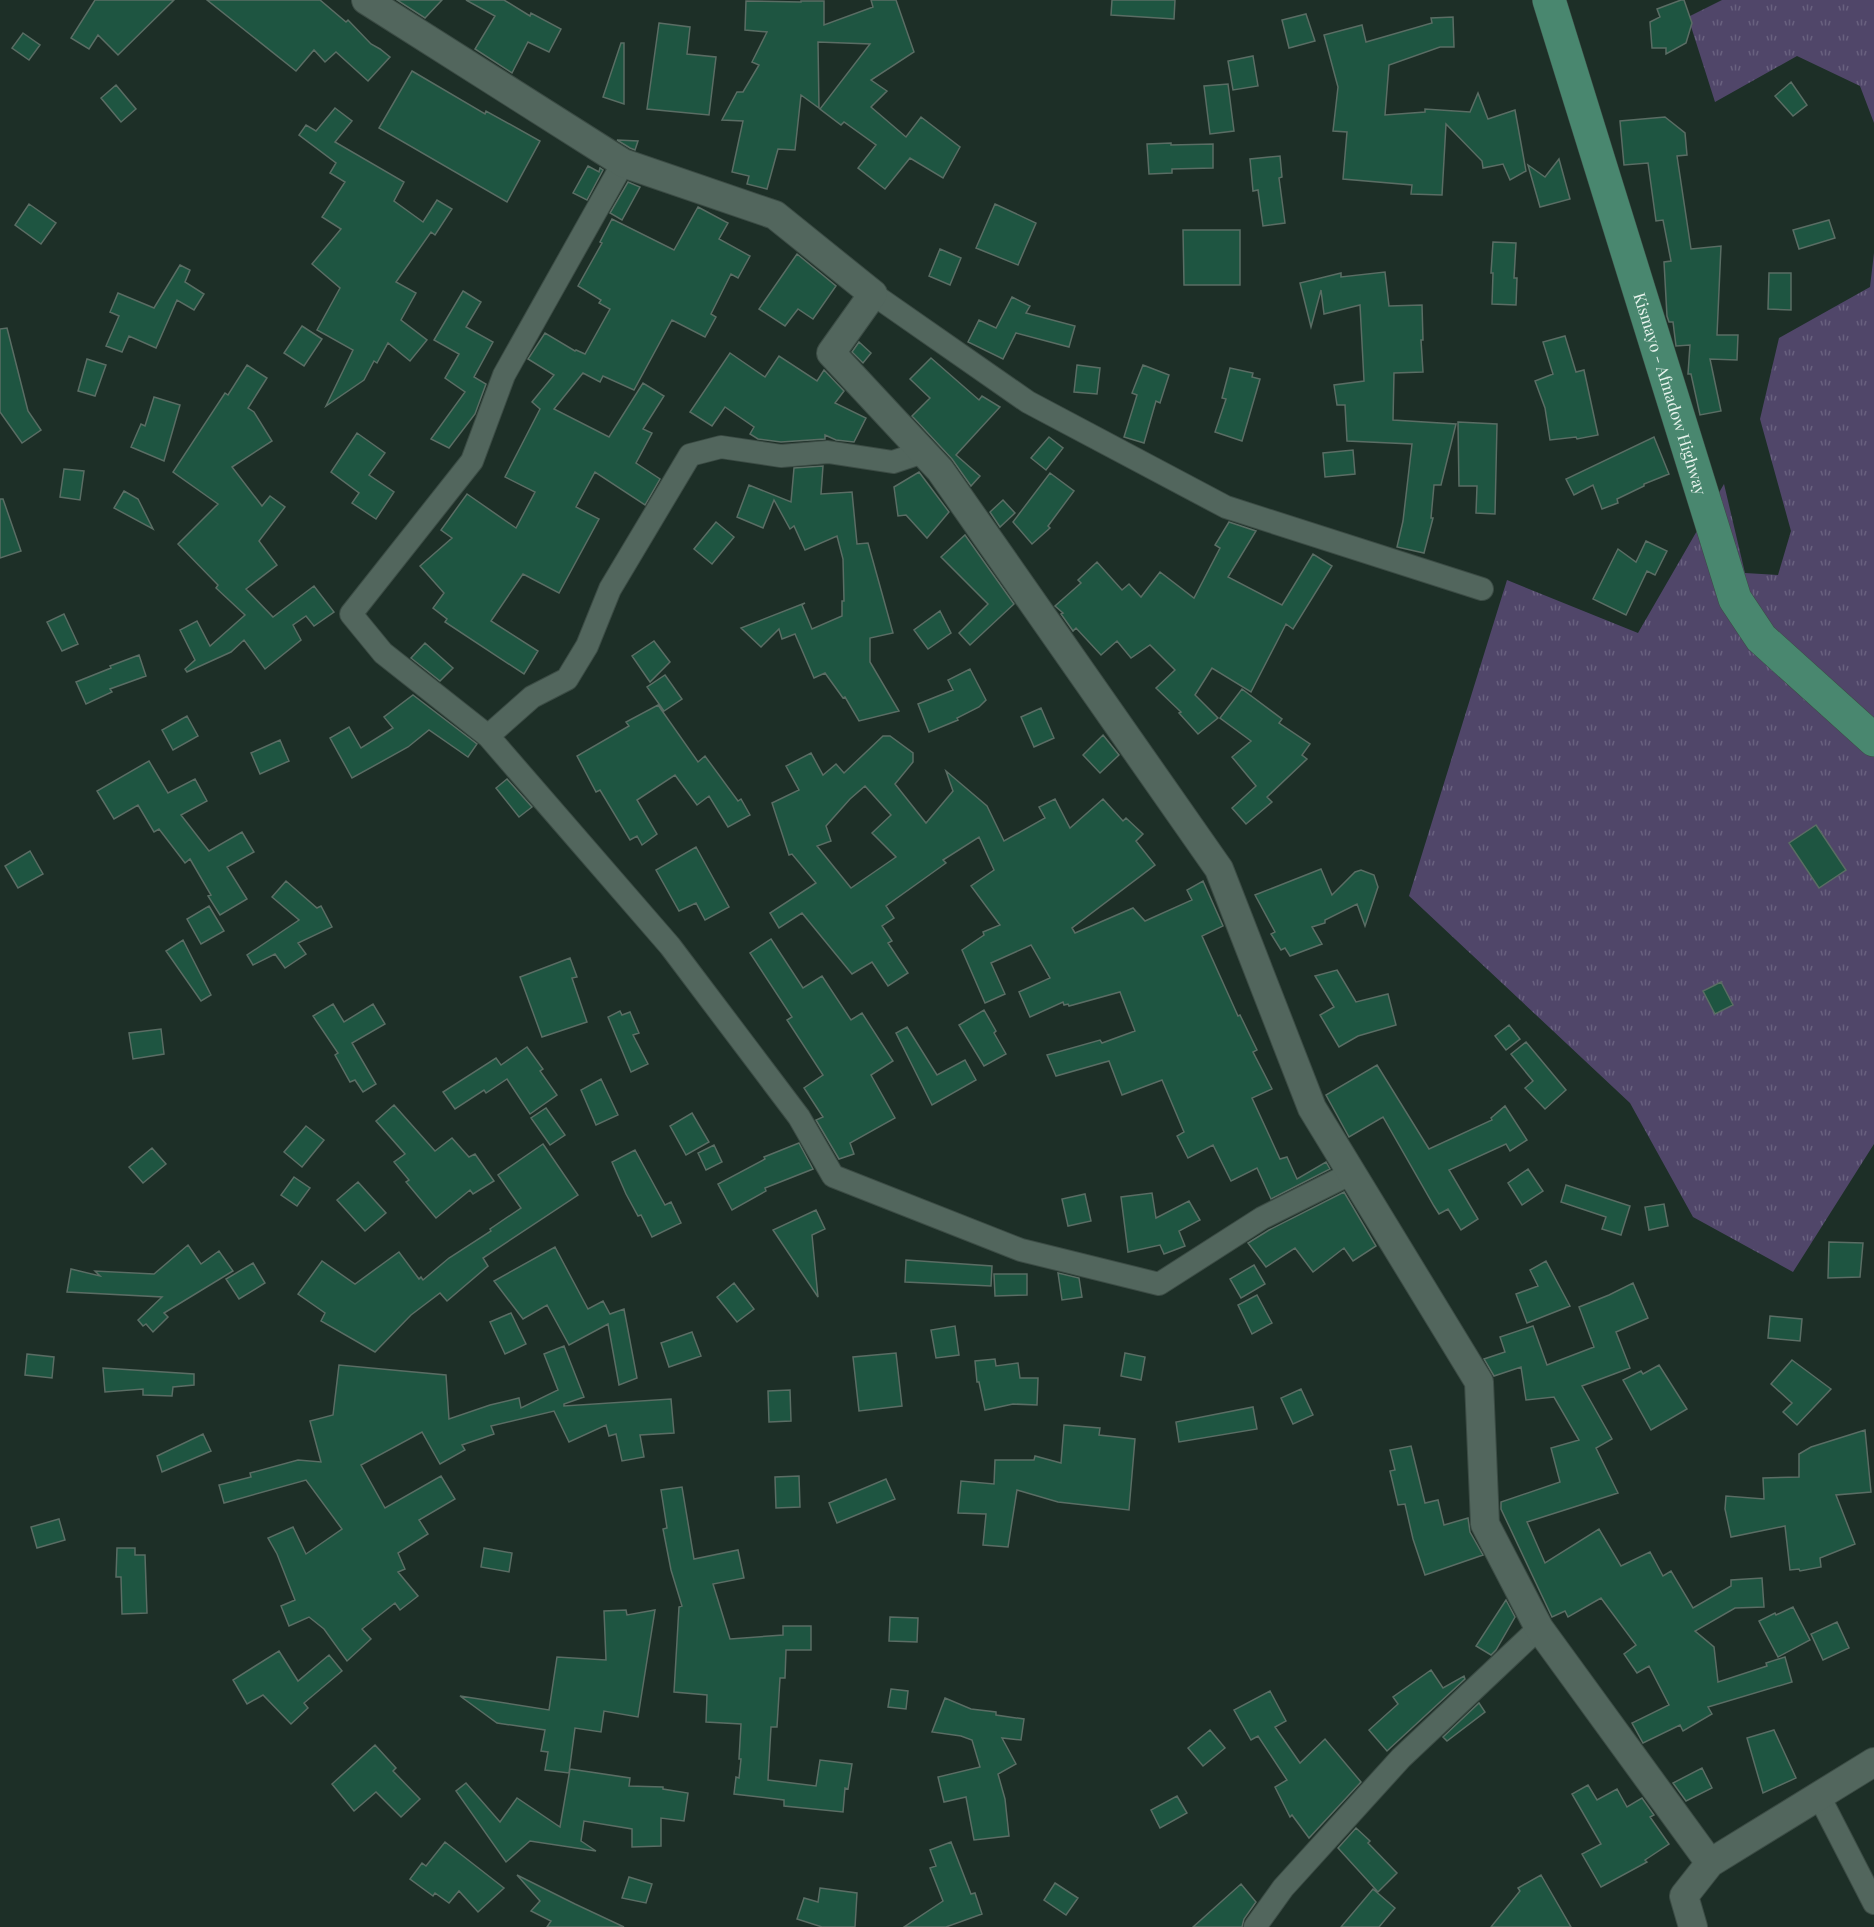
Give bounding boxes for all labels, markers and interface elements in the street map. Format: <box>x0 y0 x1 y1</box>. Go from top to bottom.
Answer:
street label: Kismayo - Afmadow Highway <box>1630 290 1712 497</box>

